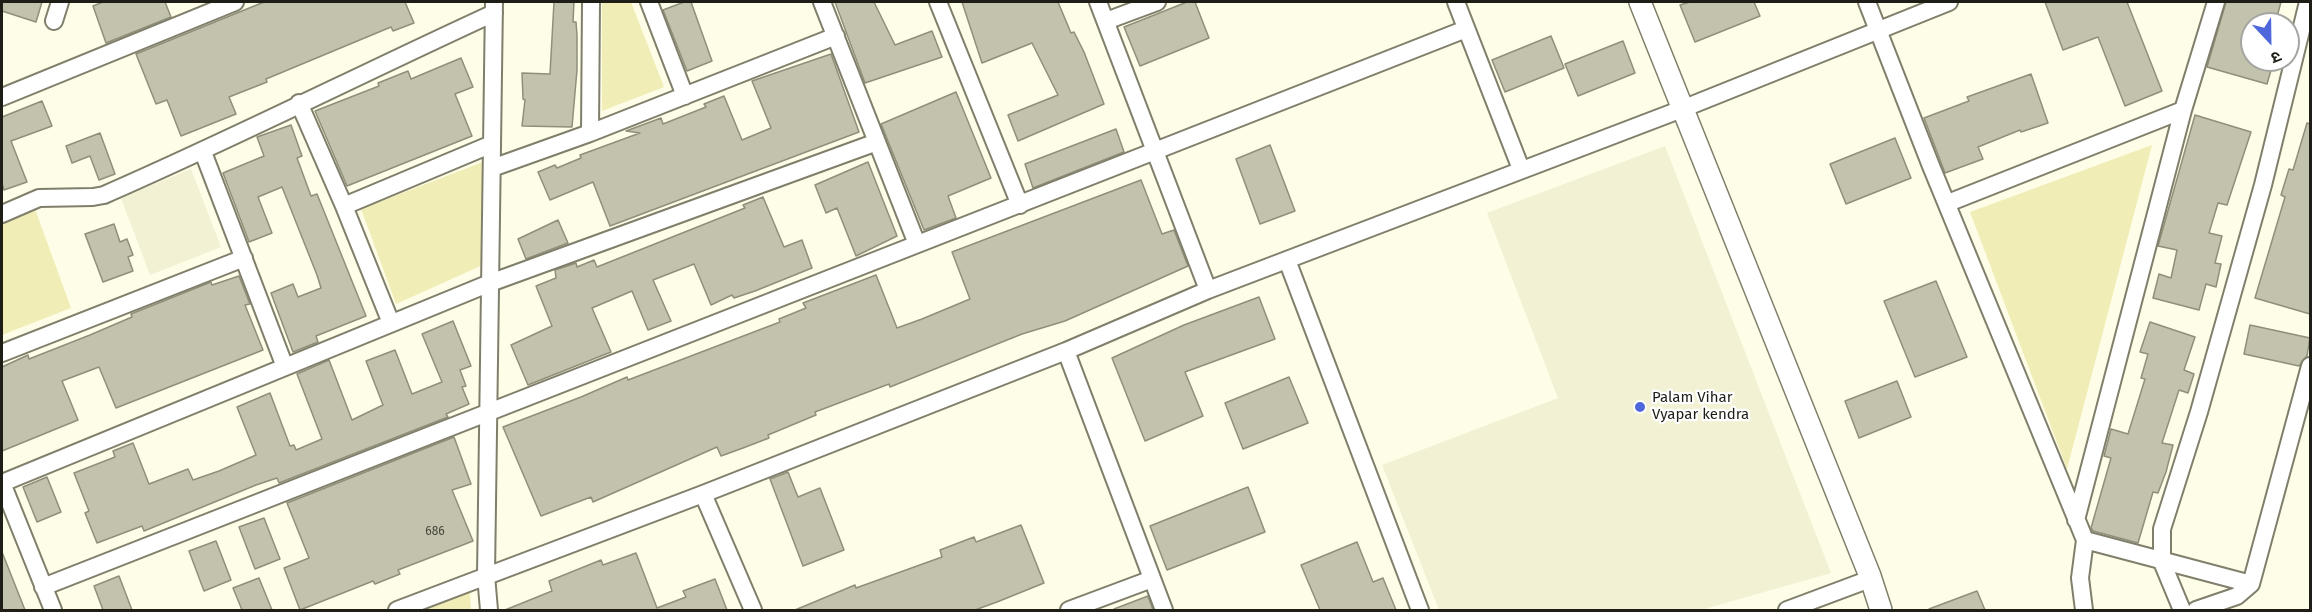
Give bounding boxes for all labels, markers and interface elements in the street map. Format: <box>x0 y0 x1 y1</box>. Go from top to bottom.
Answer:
north arrow <box>2240 12 2300 72</box>
text: उ <box>2268 47 2284 68</box>
place label: Palam Vihar Vyapar kendra <box>1652 389 1749 424</box>
marker: Palam Vihar Vyapar kendra <box>1633 400 1647 414</box>
house number: 686 <box>425 525 445 539</box>

